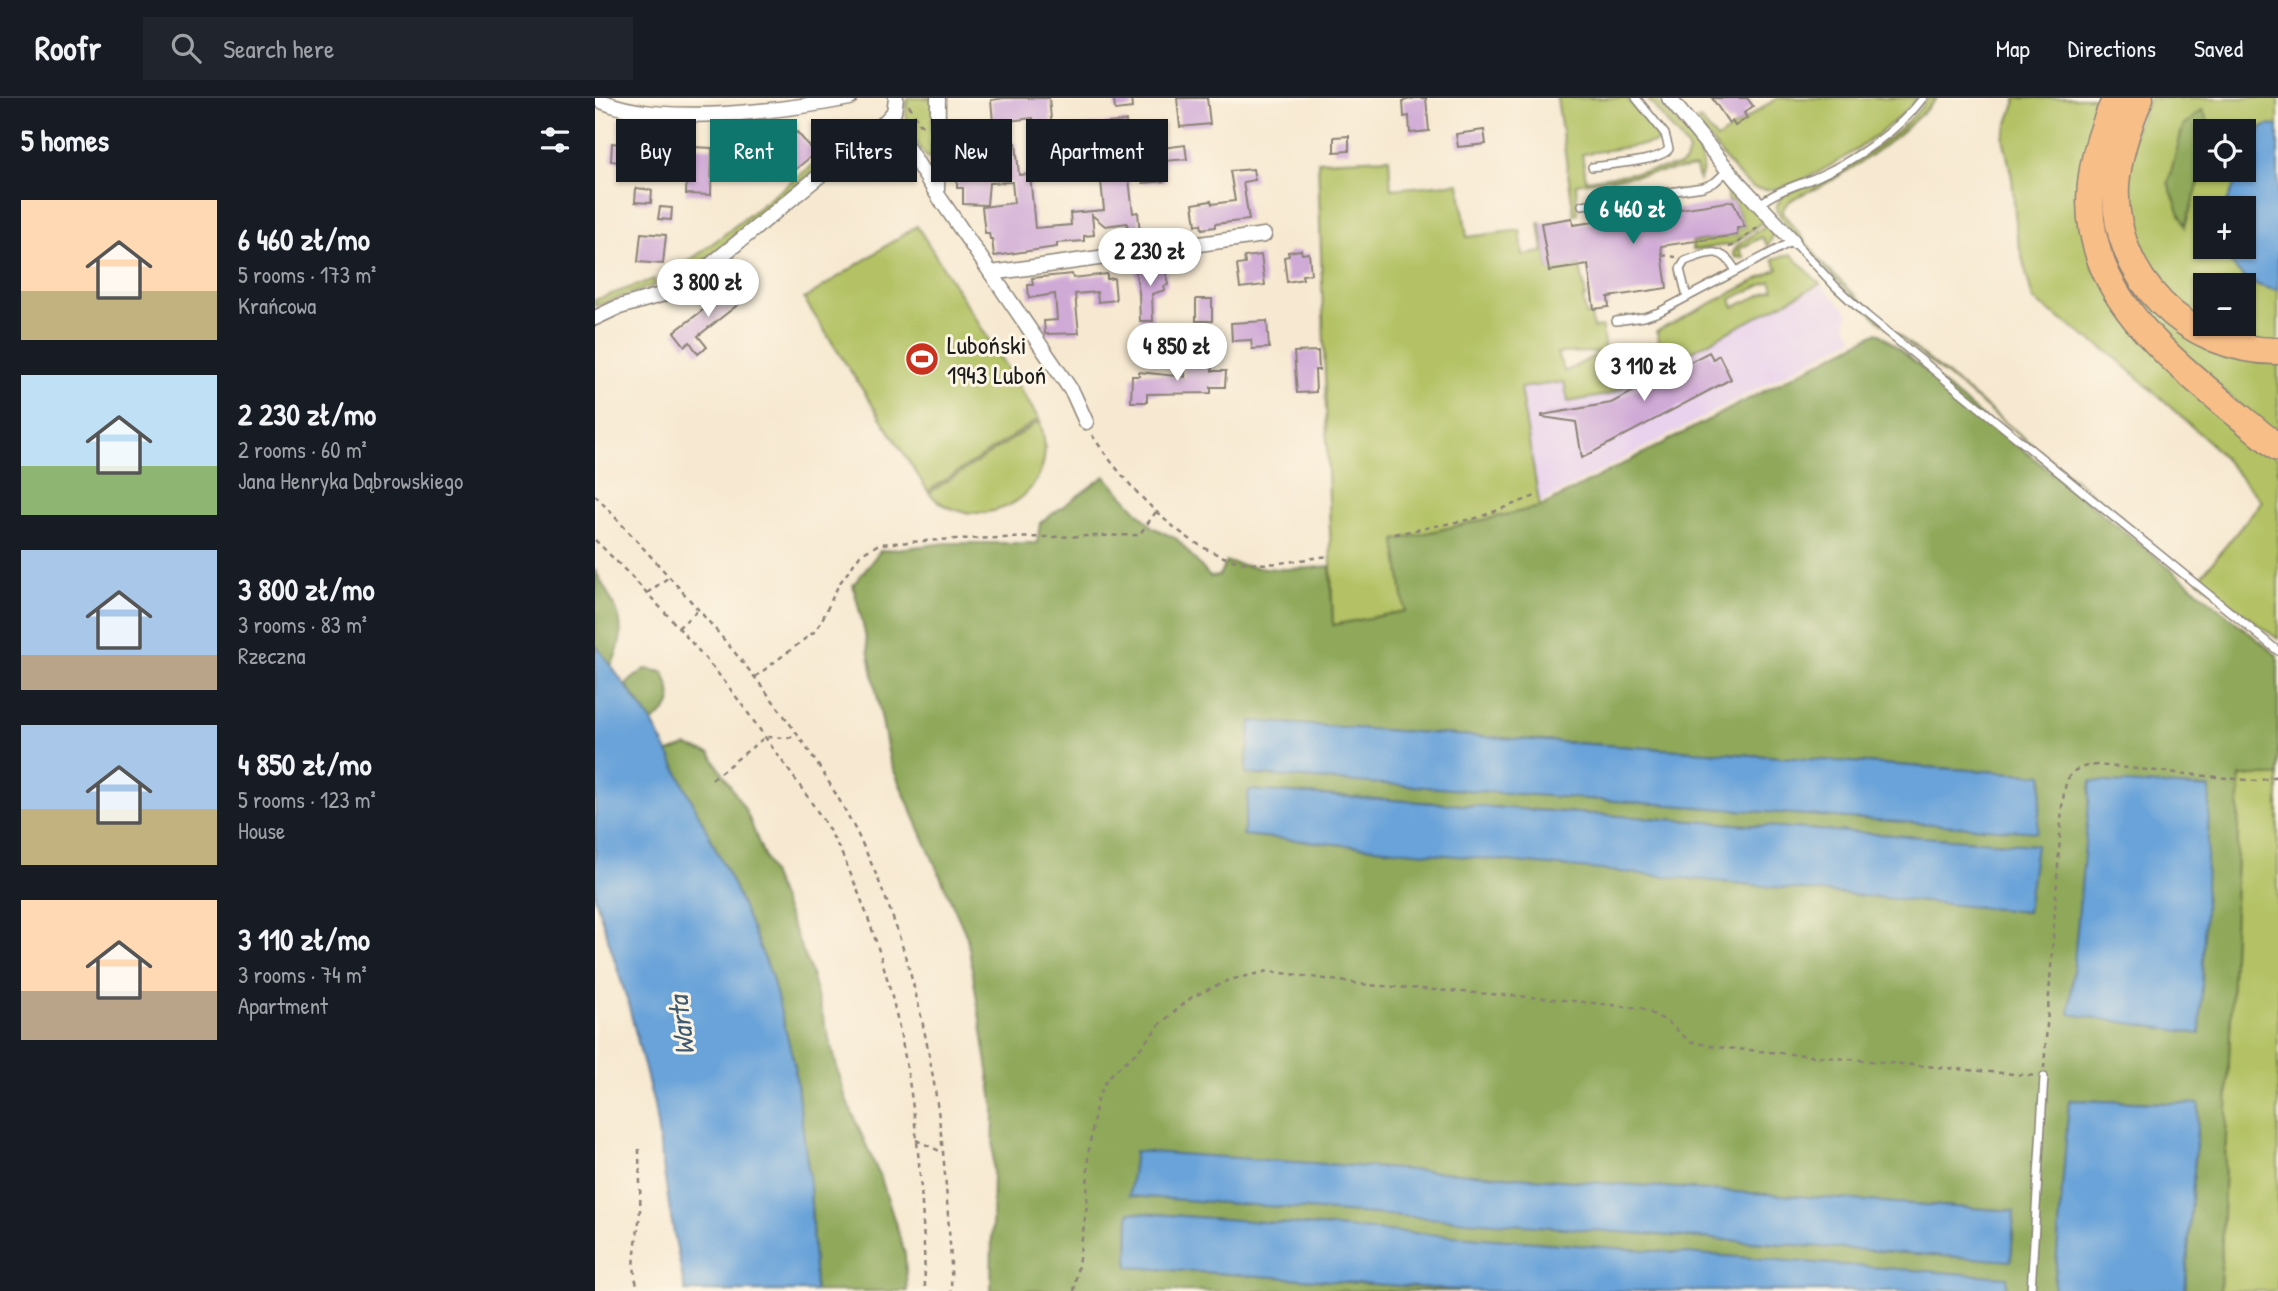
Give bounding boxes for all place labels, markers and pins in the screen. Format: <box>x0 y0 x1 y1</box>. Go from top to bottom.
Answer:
pin: 6 460 zł <box>1561 186 1705 246</box>
pin: 2 230 zł <box>1078 228 1222 288</box>
pin: 3 800 zł <box>636 260 780 319</box>
pin: 4 850 zł <box>1105 324 1249 383</box>
place label: Luboński 1943 Luboń <box>947 327 1046 392</box>
sports icon: Luboński 1943 Luboń <box>903 340 941 378</box>
pin: 3 110 zł <box>1572 344 1716 403</box>

